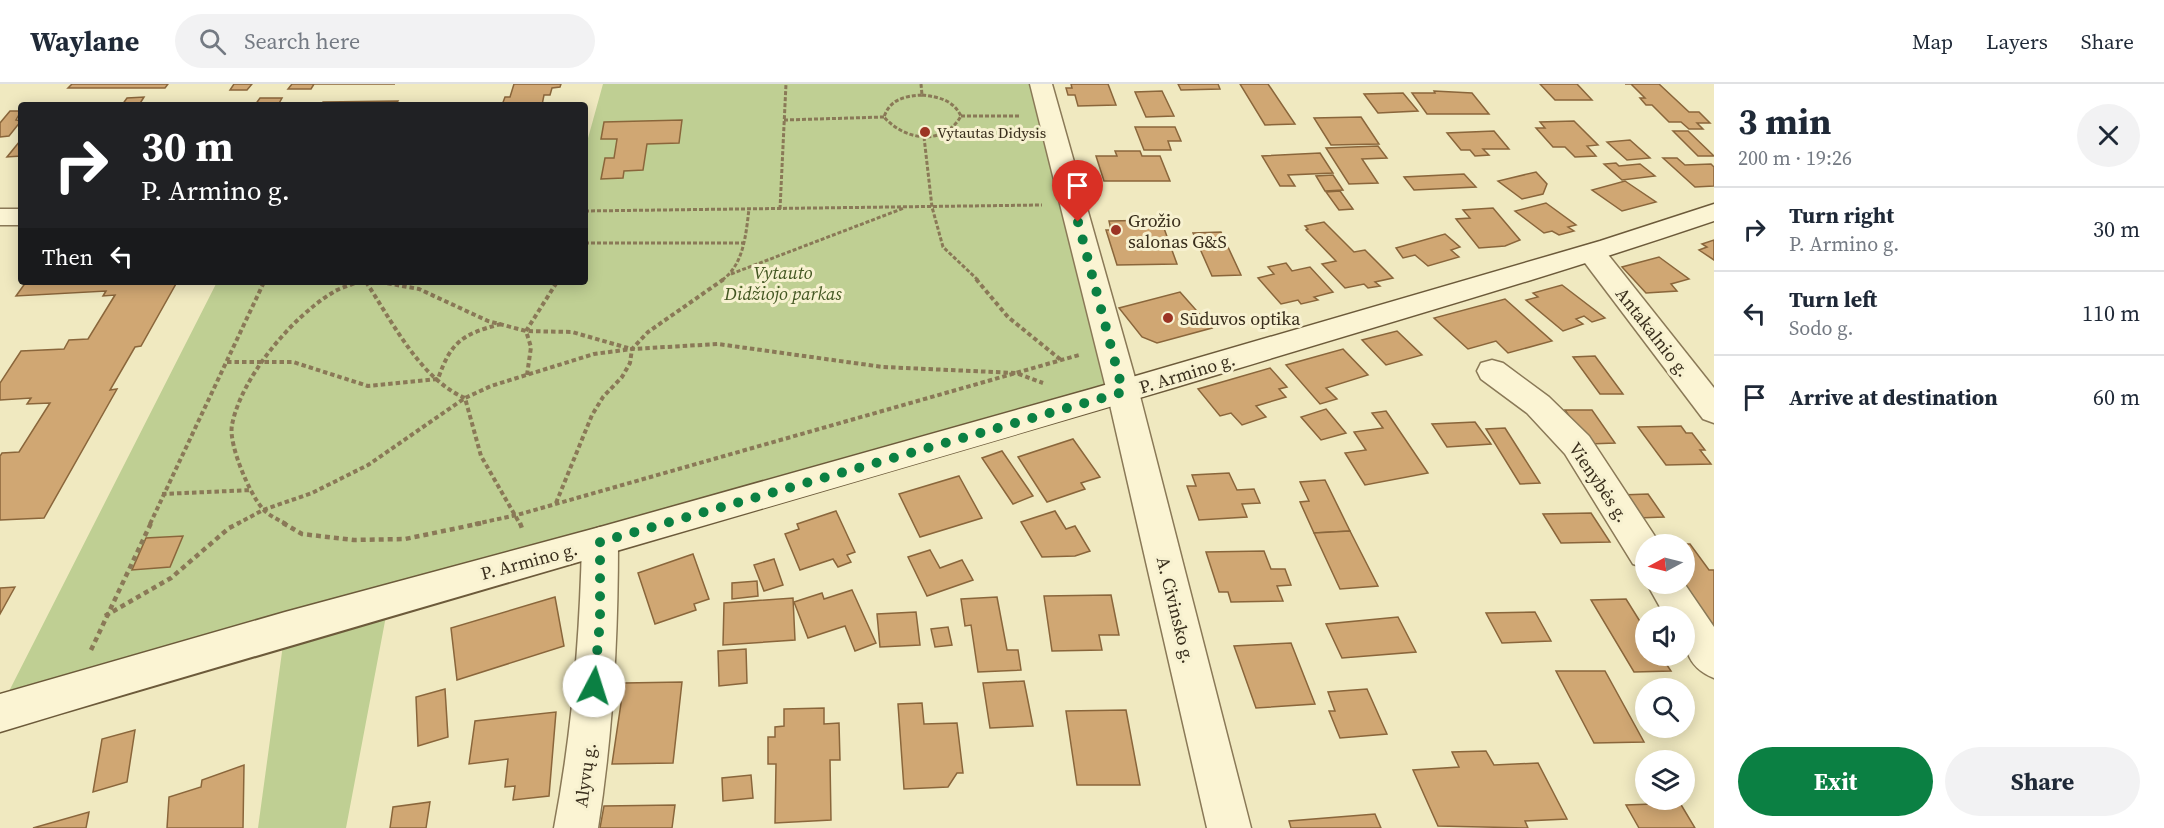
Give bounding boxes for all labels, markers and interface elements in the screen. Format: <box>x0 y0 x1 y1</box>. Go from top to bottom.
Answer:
search box <box>175 14 595 68</box>
text: Waylane <box>30 22 139 60</box>
icon: search <box>196 25 229 58</box>
text: Search here <box>244 26 360 56</box>
text: Map <box>1912 27 1953 56</box>
text: Layers <box>1986 27 2048 56</box>
text: Share <box>2081 27 2134 56</box>
text: 3 min <box>1738 97 1831 146</box>
button: close <box>2077 104 2140 167</box>
text: 30 m <box>141 117 234 175</box>
place label: Vytautas Didysis <box>937 122 1046 143</box>
marker: Vytautas Didysis <box>918 125 932 139</box>
icon: right <box>42 126 120 204</box>
text: 200 m · 19:26 <box>1738 144 1852 172</box>
pin <box>1052 160 1103 222</box>
icon: arrive <box>1061 169 1094 202</box>
text: P. Armino g. <box>141 172 290 209</box>
text: Turn right <box>1789 200 1894 230</box>
place label: Grožio salonas G&S <box>1128 208 1227 254</box>
icon: right <box>1738 213 1771 246</box>
text: 30 m <box>2093 214 2140 244</box>
marker: Grožio salonas G&S <box>1109 223 1123 237</box>
text: P. Armino g. <box>1789 230 1899 258</box>
icon: left <box>105 240 138 273</box>
text: Then <box>42 242 93 272</box>
park label: Vytauto Didžiojo parkas <box>723 260 842 306</box>
street label: Antakalnio g. <box>1610 282 1696 382</box>
text: Turn left <box>1789 284 1877 314</box>
icon: left <box>1738 297 1771 330</box>
text: 110 m <box>2082 298 2140 328</box>
place label: Sūduvos optika <box>1180 306 1301 331</box>
marker: Sūduvos optika <box>1161 311 1175 325</box>
text: Sodo g. <box>1789 314 1854 342</box>
street label: P. Armino g. <box>1136 347 1238 399</box>
icon: arrive <box>1738 381 1771 414</box>
text: Arrive at destination <box>1789 382 1998 412</box>
text: 60 m <box>2093 382 2140 412</box>
street label: Vienybės g. <box>1563 437 1635 527</box>
north arrow <box>1635 534 1695 594</box>
map controls <box>1635 534 1695 810</box>
street label: P. Armino g. <box>478 536 580 586</box>
street label: A. Civinsko g. <box>1151 554 1201 666</box>
button: sound <box>1635 606 1695 666</box>
position arrow <box>562 654 626 718</box>
button: search <box>1635 678 1695 738</box>
street label: Alyvų g. <box>568 741 602 809</box>
button: Exit <box>1738 747 1933 816</box>
button: Share <box>1945 747 2140 816</box>
button: layers <box>1635 750 1695 810</box>

